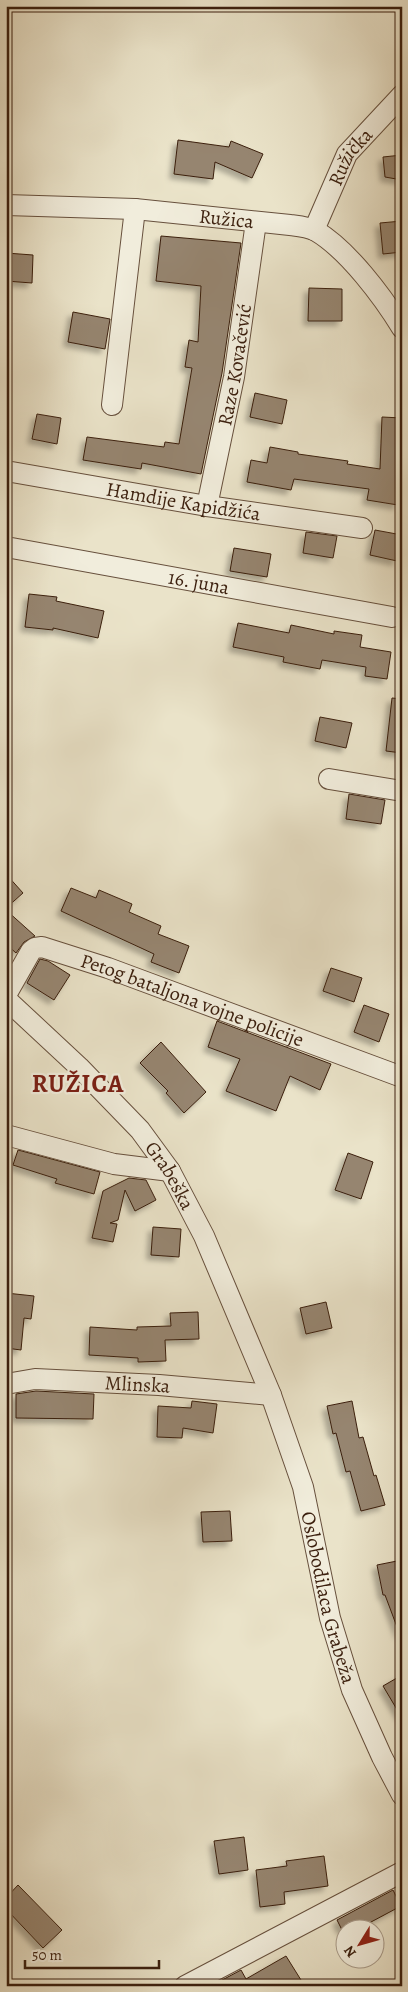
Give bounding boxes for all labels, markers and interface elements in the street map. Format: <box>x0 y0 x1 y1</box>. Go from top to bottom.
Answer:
street label: Ružička <box>322 122 379 190</box>
street label: Ružica <box>198 203 256 235</box>
street label: Raze Kovačević <box>211 302 258 428</box>
street label: Hamdije Kapidžića <box>104 476 263 528</box>
street label: 16. juna <box>166 564 232 601</box>
street label: Petog bataljona vojne policije <box>77 947 308 1053</box>
district label: RUŽICA <box>32 1067 124 1101</box>
street label: Grabeška <box>139 1136 201 1215</box>
street label: Mlinska <box>104 1369 172 1400</box>
street label: Oslobodilaca Grabeža <box>294 1509 362 1688</box>
north arrow <box>336 1920 386 1970</box>
scale bar <box>25 1937 159 1969</box>
text: N <box>339 1942 361 1961</box>
text: 50 m <box>32 1945 62 1965</box>

